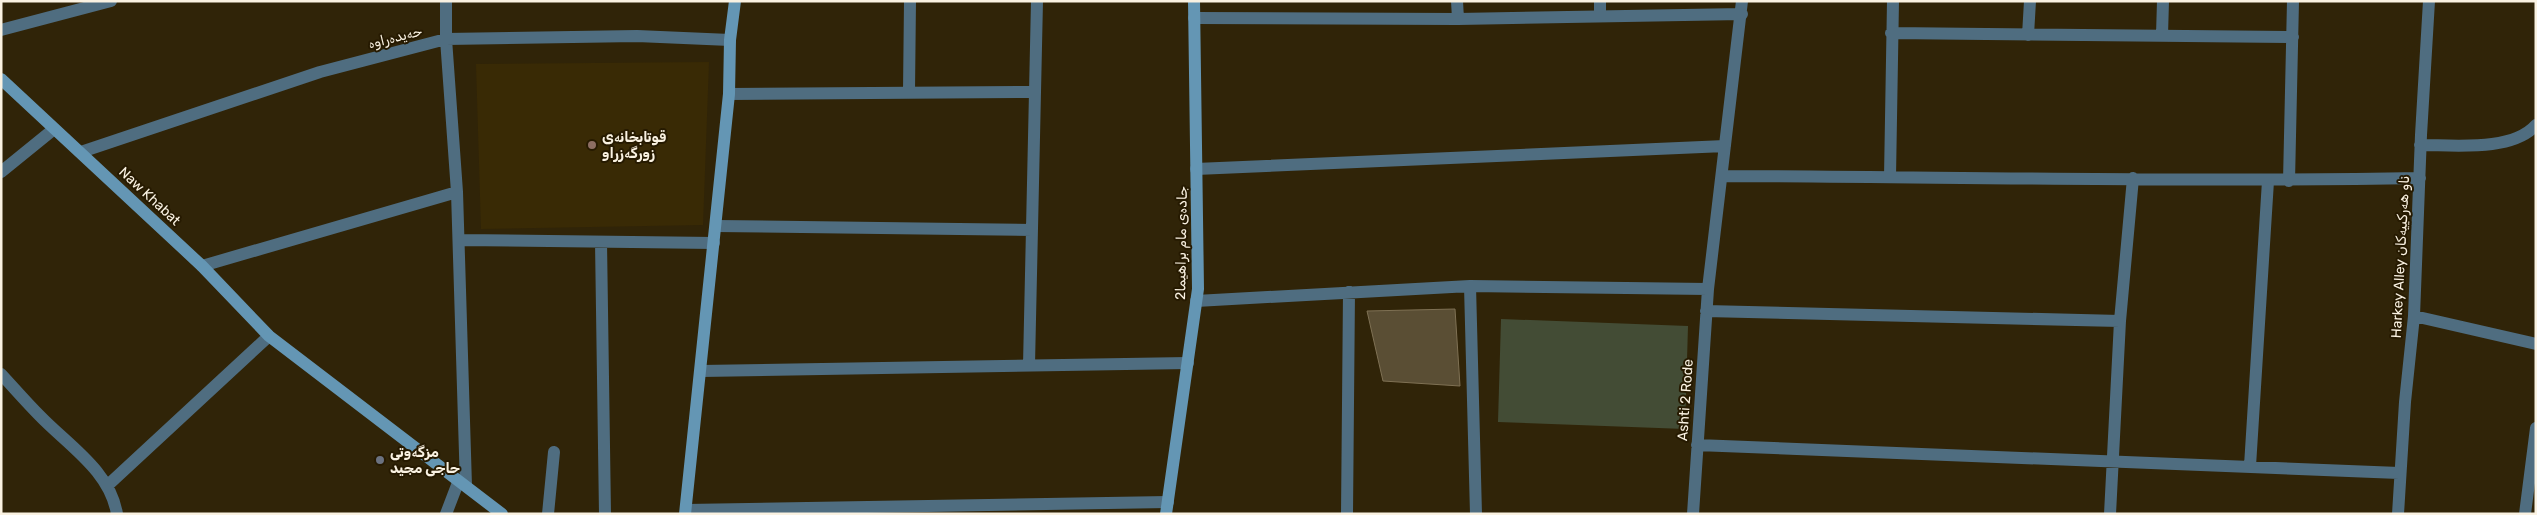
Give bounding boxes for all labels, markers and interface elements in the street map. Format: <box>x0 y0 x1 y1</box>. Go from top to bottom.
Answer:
street label: حەیدەراوە <box>366 23 424 52</box>
place label: قوتابخانەی زورگەزراو <box>602 129 666 162</box>
marker: قوتابخانەی زورگەزراو <box>586 139 598 151</box>
street label: Naw Khabat <box>115 164 184 230</box>
street label: Harkey Alley ناو هەركييەكان <box>2388 175 2413 339</box>
street label: جادەی مام براهیما2 <box>1172 186 1192 300</box>
street label: Ashti 2 Rode <box>1674 358 1697 442</box>
place label: مزگەوتى حاجى مجيد <box>390 444 460 477</box>
marker: مزگەوتى حاجى مجيد <box>374 454 386 466</box>

